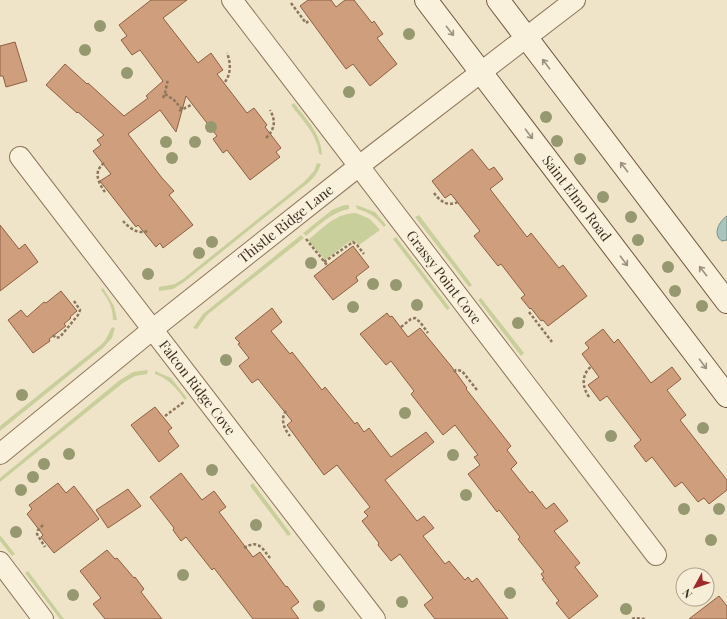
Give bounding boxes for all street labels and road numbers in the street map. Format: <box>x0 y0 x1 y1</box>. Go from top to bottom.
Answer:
street label: Saint Elmo Road <box>538 151 616 245</box>
street label: Thistle Ridge Lane <box>234 180 337 267</box>
street label: Grassy Point Cove <box>402 226 486 328</box>
street label: Falcon Ridge Cove <box>155 336 240 439</box>

